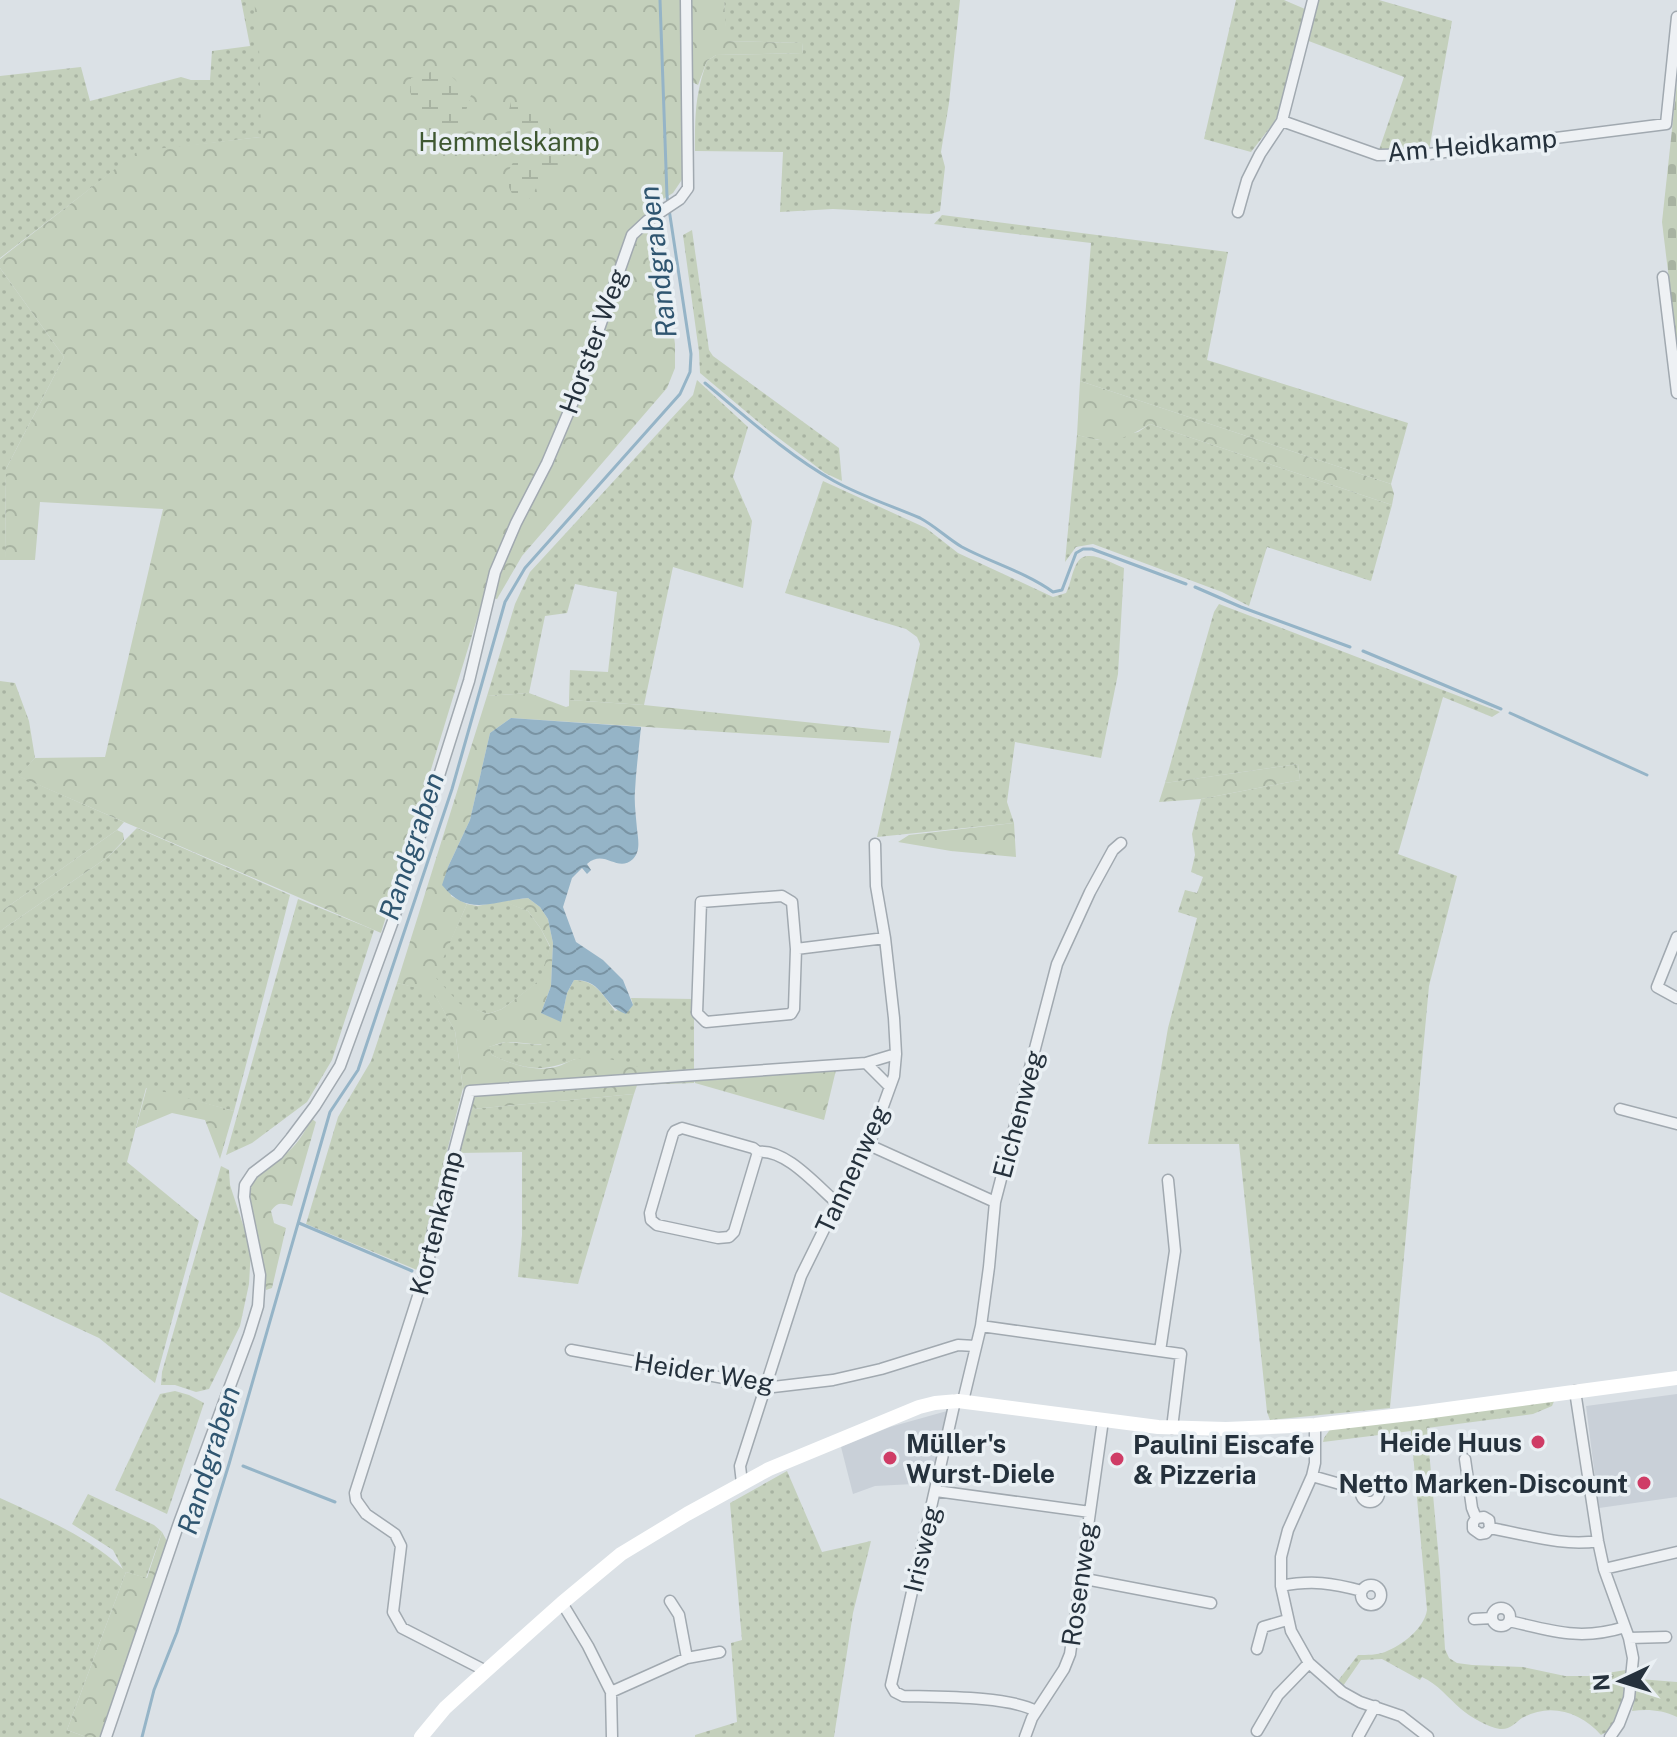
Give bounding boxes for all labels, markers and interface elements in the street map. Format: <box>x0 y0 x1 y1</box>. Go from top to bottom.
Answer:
street label: Am Heidkamp <box>1386 122 1558 168</box>
park label: Hemmelskamp <box>418 126 600 157</box>
water label: Randgraben <box>631 184 683 340</box>
street label: Horster Weg <box>552 264 634 418</box>
water label: Randgraben <box>372 768 450 924</box>
street label: Eichenweg <box>986 1047 1050 1181</box>
street label: Tannenweg <box>809 1100 895 1238</box>
street label: Kortenkamp <box>403 1148 469 1298</box>
street label: Heider Weg <box>632 1346 776 1398</box>
water label: Randgraben <box>170 1382 246 1538</box>
place label: Heide Huus <box>1379 1427 1522 1458</box>
place label: Müller's Wurst-Diele <box>906 1428 1055 1489</box>
place label: Paulini Eiscafe & Pizzeria <box>1133 1429 1314 1490</box>
marker: Heide Huus <box>1529 1433 1547 1451</box>
marker: Müller's Wurst-Diele <box>881 1449 899 1467</box>
marker: Paulini Eiscafe & Pizzeria <box>1108 1450 1126 1468</box>
place label: Netto Marken-Discount <box>1338 1468 1628 1499</box>
marker: Netto Marken-Discount <box>1635 1474 1653 1492</box>
street label: Irisweg <box>897 1503 947 1595</box>
street label: Rosenweg <box>1055 1520 1103 1648</box>
north arrow <box>1581 1641 1661 1721</box>
text: N <box>1587 1673 1615 1692</box>

